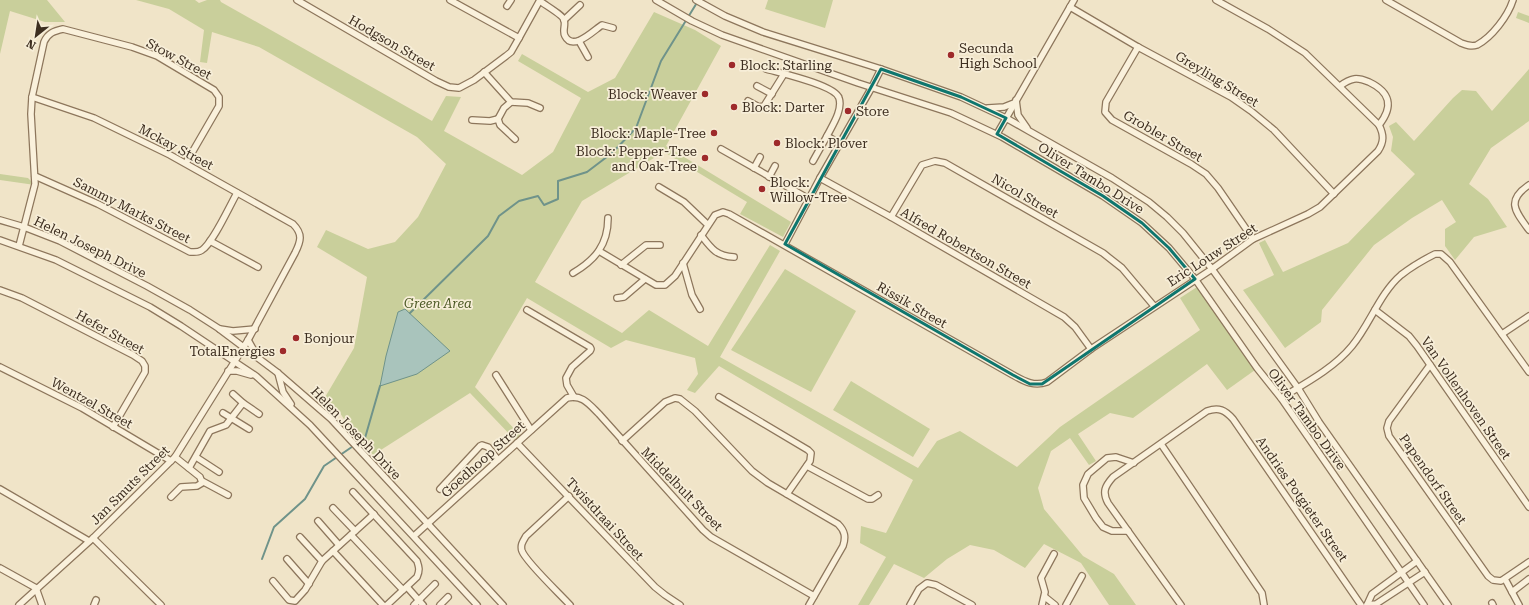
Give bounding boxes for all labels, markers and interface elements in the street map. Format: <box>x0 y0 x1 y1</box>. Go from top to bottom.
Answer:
street label: Hodgson Street <box>346 12 438 74</box>
north arrow <box>16 16 56 56</box>
text: N <box>24 36 38 52</box>
street label: Stow Street <box>144 36 214 83</box>
place label: Secunda High School <box>959 41 1037 71</box>
street label: Greyling Street <box>1173 48 1262 110</box>
marker: Secunda High School <box>946 50 956 60</box>
place label: Block: Starling <box>740 58 833 73</box>
marker: Block: Starling <box>727 60 737 70</box>
place label: Block: Weaver <box>608 87 698 102</box>
marker: Block: Weaver <box>700 89 710 99</box>
place label: Block: Darter <box>742 100 825 115</box>
marker: Block: Darter <box>729 102 739 112</box>
place label: Store <box>856 104 889 119</box>
marker: Store <box>843 106 853 116</box>
street label: Grobler Street <box>1121 107 1205 165</box>
street label: Mckay Street <box>136 121 216 173</box>
place label: Block: Maple-Tree <box>591 126 706 141</box>
marker: Block: Maple-Tree <box>709 128 719 138</box>
place label: Block: Plover <box>785 136 868 151</box>
marker: Block: Plover <box>772 138 782 148</box>
street label: Oliver Tambo Drive <box>1035 139 1147 217</box>
place label: Block: Pepper-Tree and Oak-Tree <box>576 144 697 174</box>
marker: Block: Pepper-Tree and Oak-Tree <box>700 153 710 163</box>
street label: Nicol Street <box>989 171 1061 221</box>
street label: Sammy Marks Street <box>71 174 193 246</box>
place label: Block: Willow-Tree <box>770 175 847 205</box>
marker: Block: Willow-Tree <box>757 184 767 194</box>
street label: Alfred Robertson Street <box>898 204 1034 292</box>
street label: Helen Joseph Drive <box>31 213 149 281</box>
street label: Eric Louw Street <box>1164 220 1260 290</box>
street label: Rissik Street <box>874 279 950 331</box>
park label: Green Area <box>404 296 472 311</box>
street label: Hefer Street <box>73 307 147 357</box>
place label: Bonjour <box>304 331 355 346</box>
marker: Bonjour <box>291 333 301 343</box>
street label: Van Vollenhoven Street <box>1418 334 1514 462</box>
place label: TotalEnergies <box>189 344 275 359</box>
marker: TotalEnergies <box>278 346 288 356</box>
street label: Oliver Tambo Drive <box>1265 365 1349 473</box>
street label: Wentzel Street <box>49 374 135 432</box>
street label: Helen Joseph Drive <box>308 384 404 482</box>
street label: Goedhoop Street <box>438 417 528 500</box>
street label: Papendorf Street <box>1396 431 1470 527</box>
street label: Andries Potgieter Street <box>1253 434 1351 565</box>
street label: Jan Smuts Street <box>87 442 173 528</box>
street label: Middelbult Street <box>638 444 726 534</box>
street label: Twistdraai Street <box>563 475 647 563</box>

